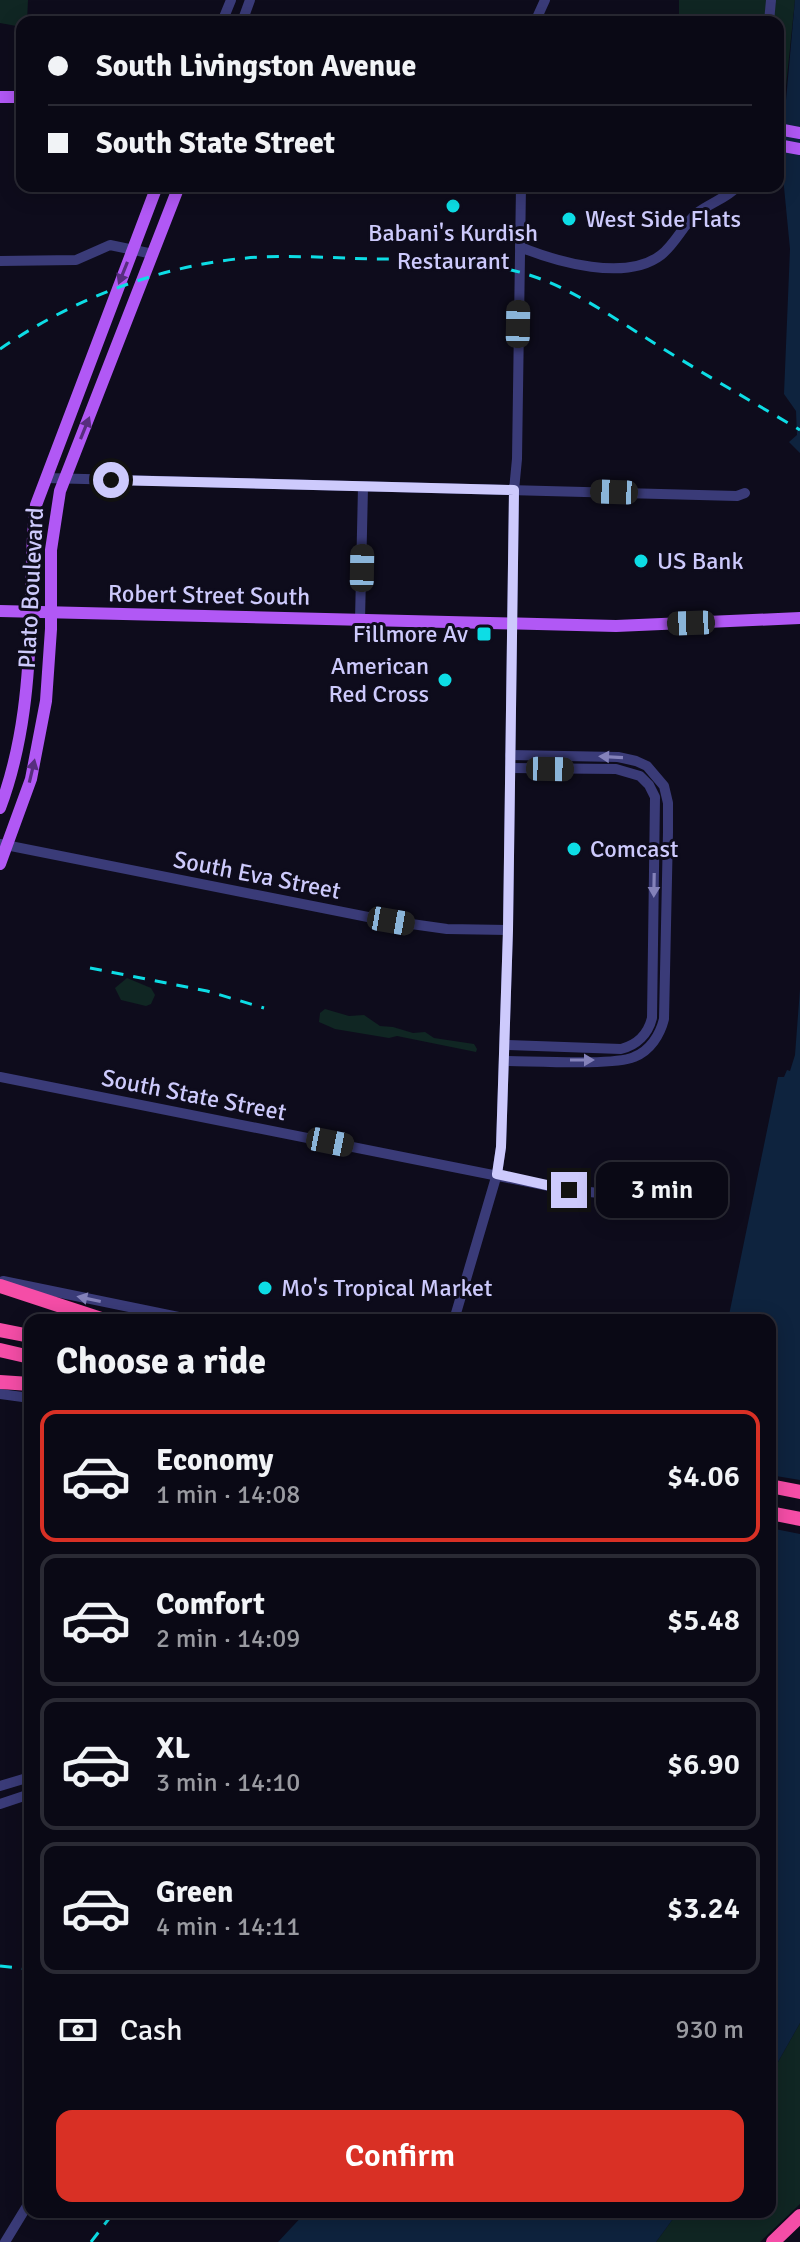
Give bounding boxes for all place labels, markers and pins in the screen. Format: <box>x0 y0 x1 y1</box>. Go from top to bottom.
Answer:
marker: Babani's Kurdish Restaurant <box>444 197 462 215</box>
place label: West Side Flats <box>585 204 741 234</box>
marker: West Side Flats <box>560 210 578 228</box>
place label: Babani's Kurdish Restaurant <box>368 218 538 276</box>
place label: US Bank <box>657 546 744 576</box>
marker: US Bank <box>632 552 650 570</box>
place label: Fillmore Av <box>353 619 468 649</box>
marker: Fillmore Av <box>475 625 493 643</box>
place label: American Red Cross <box>329 651 429 709</box>
marker: American Red Cross <box>436 671 454 689</box>
place label: Comcast <box>590 834 678 864</box>
marker: Comcast <box>565 840 583 858</box>
place label: Mo's Tropical Market <box>281 1273 492 1303</box>
marker: Mo's Tropical Market <box>256 1279 274 1297</box>

